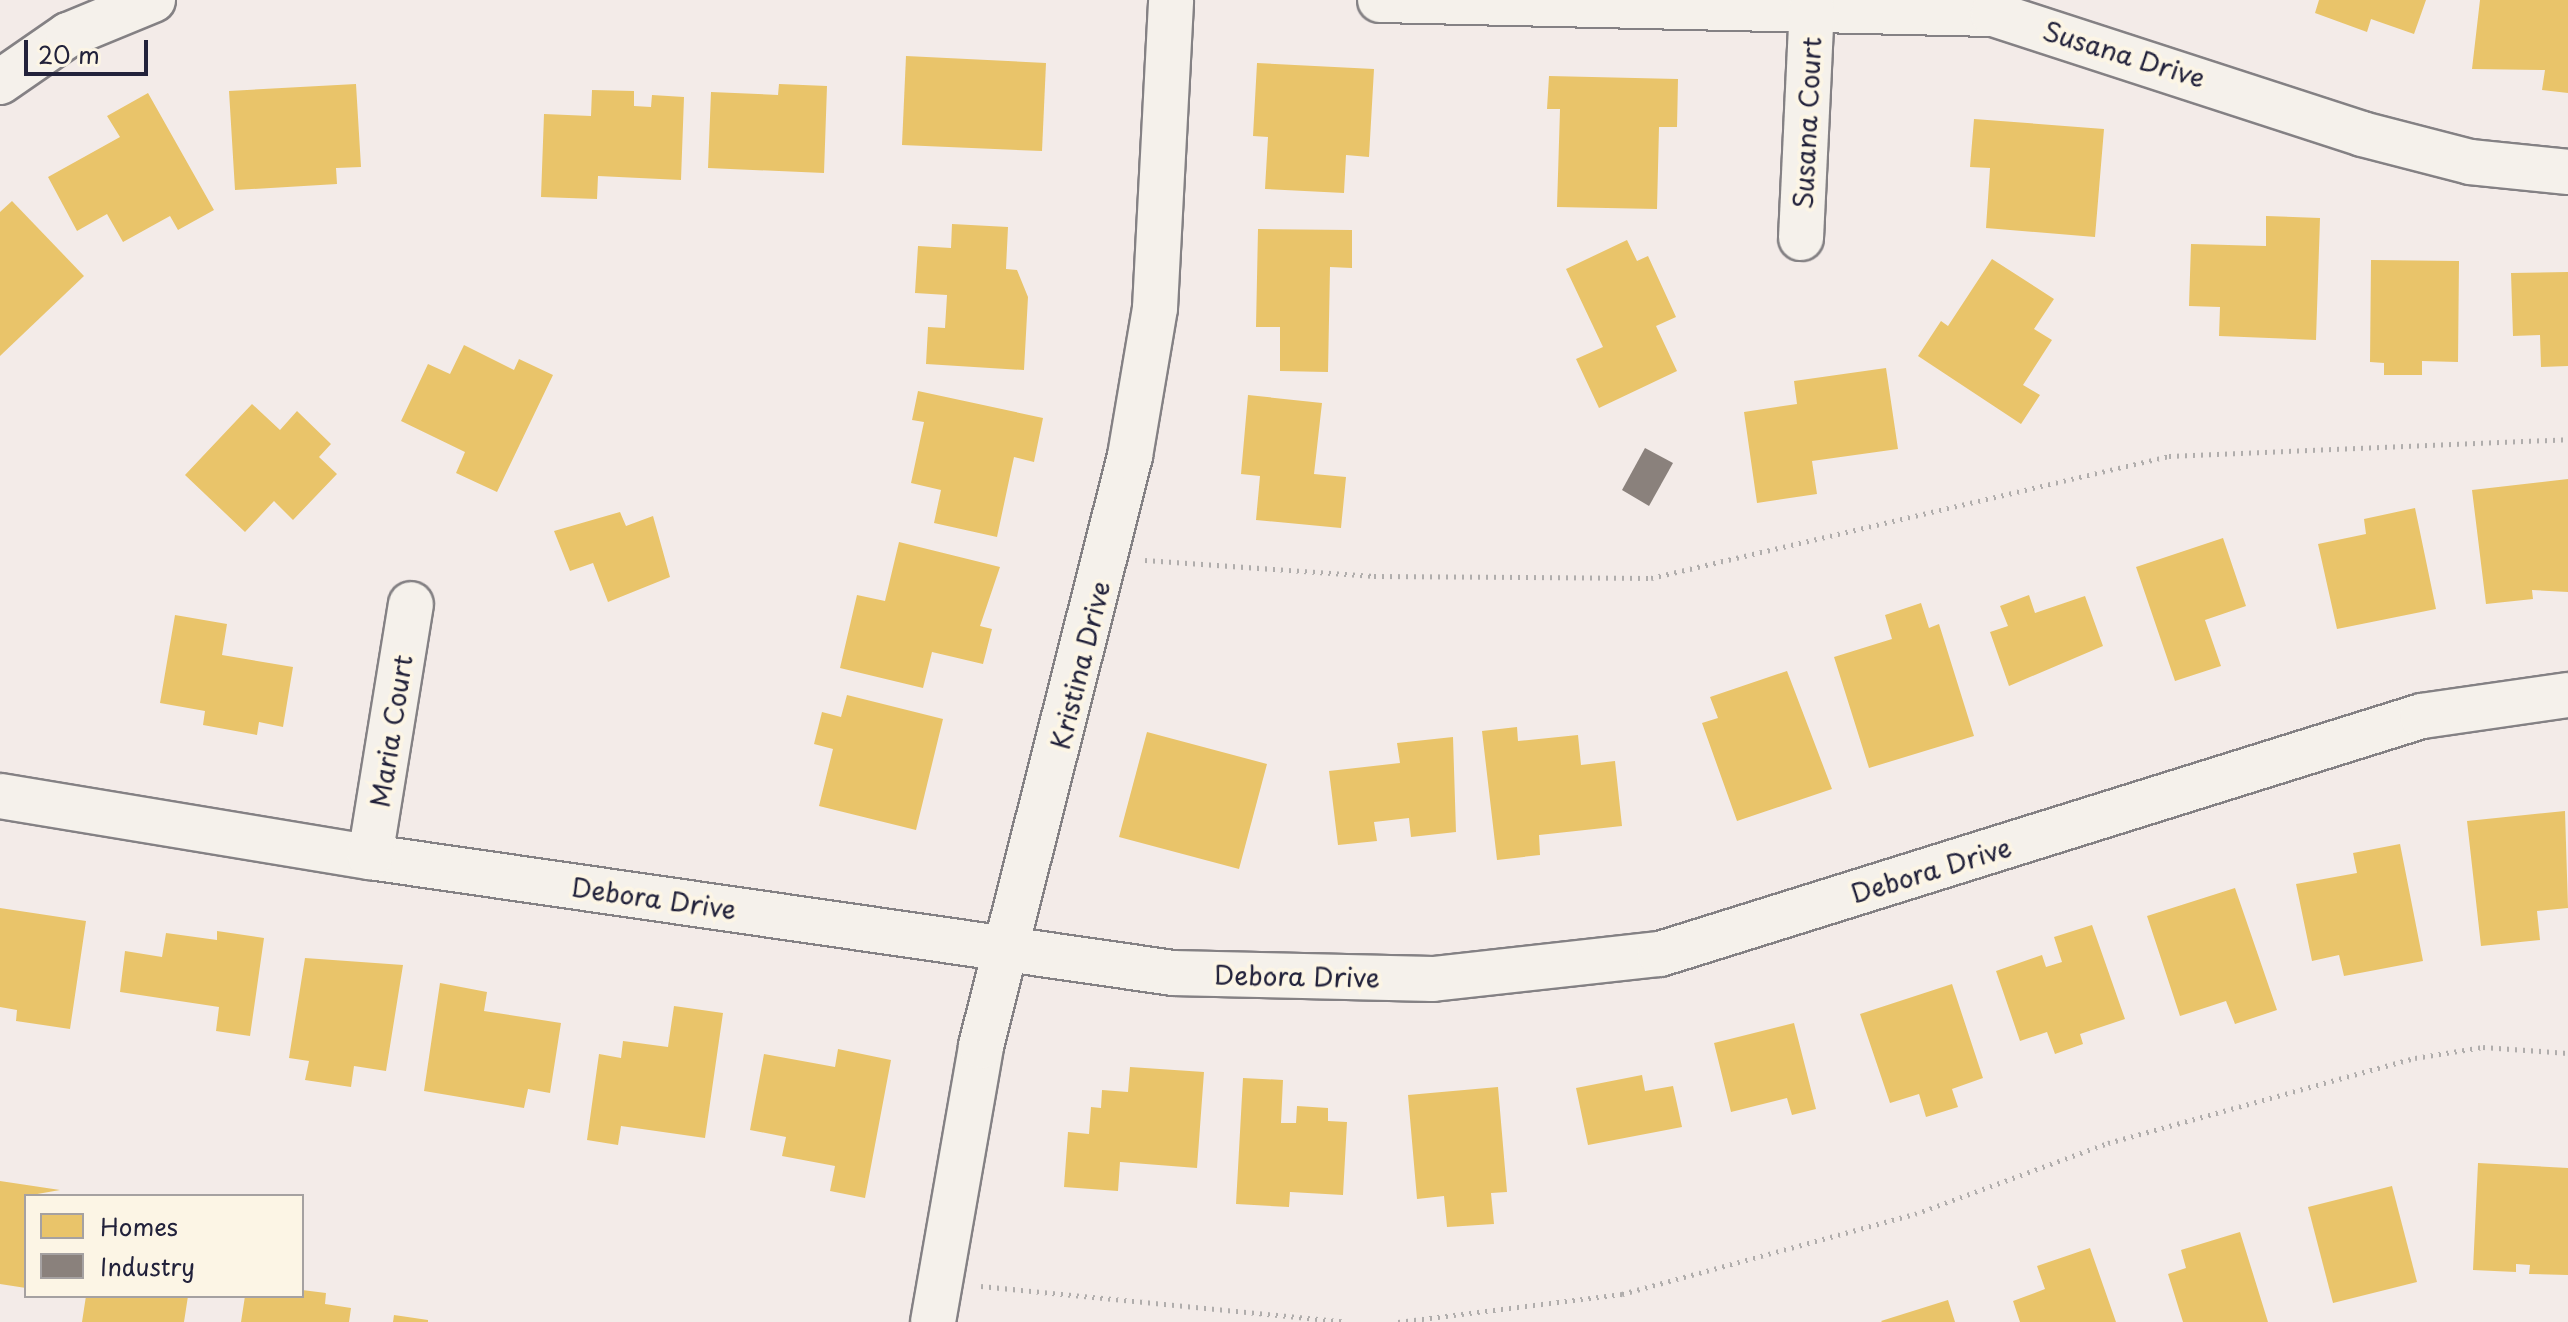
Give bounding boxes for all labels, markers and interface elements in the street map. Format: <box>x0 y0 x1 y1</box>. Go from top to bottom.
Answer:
street label: Susana Drive <box>2039 15 2209 93</box>
scale bar <box>28 24 152 74</box>
text: 20 m <box>38 36 100 72</box>
street label: Susana Court <box>1787 36 1827 210</box>
street label: Kristina Drive <box>1044 577 1116 753</box>
street label: Maria Court <box>363 652 419 810</box>
street label: Debora Drive <box>1847 831 2015 909</box>
street label: Debora Drive <box>570 871 738 925</box>
street label: Debora Drive <box>1214 959 1380 993</box>
legend <box>24 1194 304 1298</box>
text: Homes <box>100 1208 178 1244</box>
text: Industry <box>100 1248 195 1284</box>

